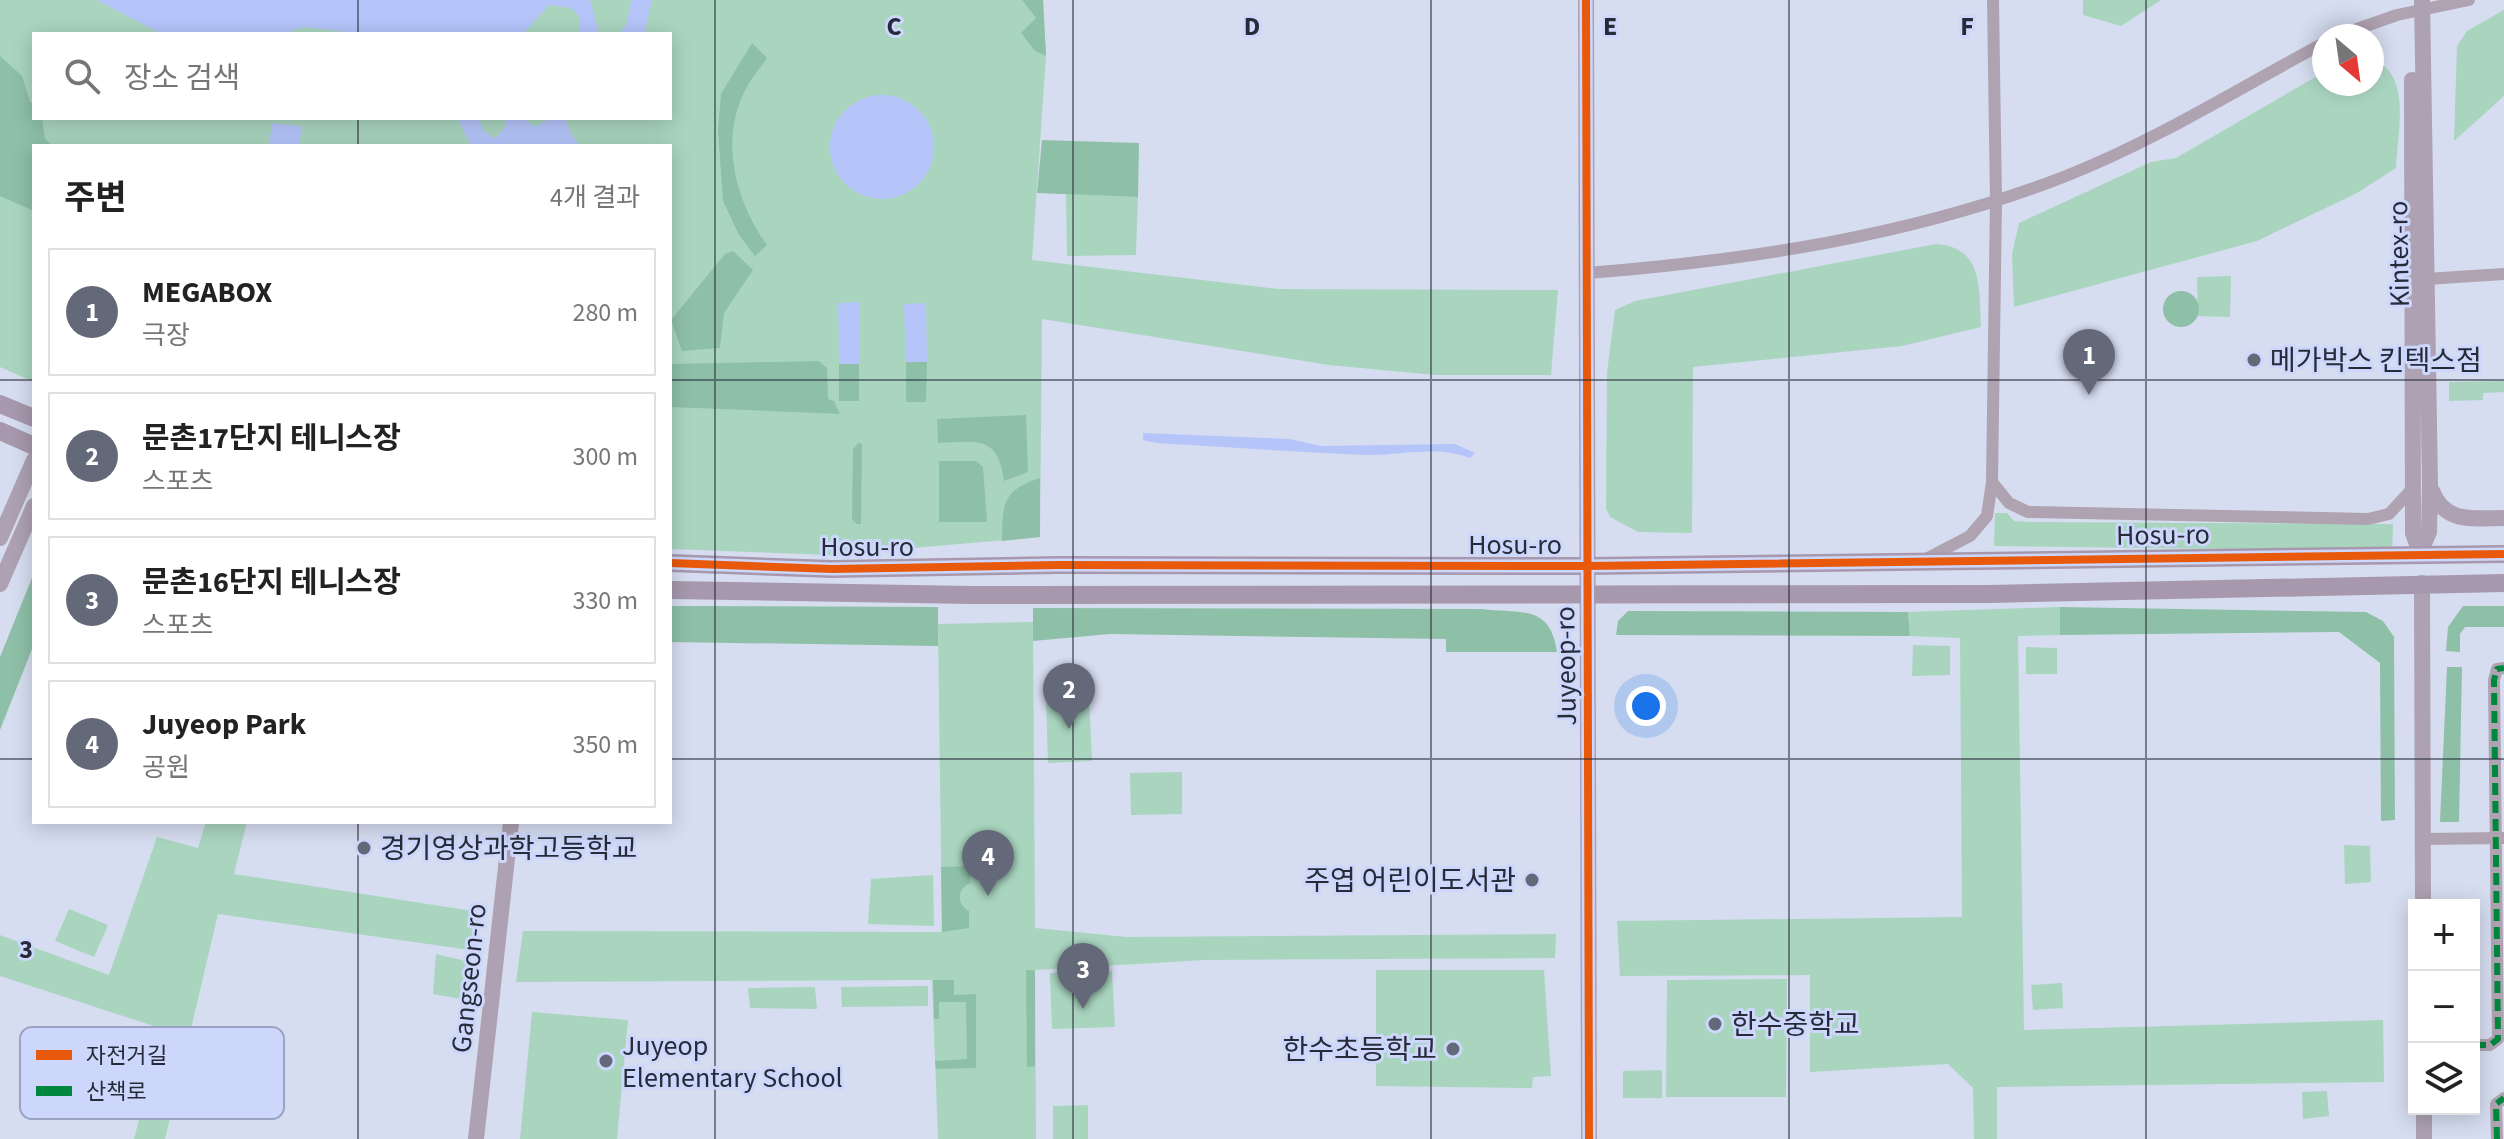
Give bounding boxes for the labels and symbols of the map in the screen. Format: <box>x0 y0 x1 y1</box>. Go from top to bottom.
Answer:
text: C <box>886 8 902 45</box>
text: D <box>1244 8 1260 45</box>
text: E <box>1603 8 1617 45</box>
text: F <box>1960 8 1974 45</box>
north arrow <box>2312 24 2384 96</box>
street label: Kintex-ro <box>2378 200 2420 308</box>
pin: 1 <box>2063 329 2115 395</box>
place label: 메가박스 킨텍스점 <box>2270 341 2482 381</box>
marker: 메가박스 킨텍스점 <box>2245 351 2263 369</box>
street label: Hosu-ro <box>2116 514 2210 556</box>
street label: Hosu-ro <box>1468 525 1562 565</box>
street label: Hosu-ro <box>820 527 914 567</box>
street label: Juyeop-ro <box>1545 606 1587 726</box>
pin: 2 <box>1043 663 1095 729</box>
your location <box>1626 686 1666 726</box>
place label: 경기영상과학고등학교 <box>380 829 638 869</box>
pin: 4 <box>962 830 1014 896</box>
marker: 경기영상과학고등학교 <box>355 839 373 857</box>
place label: 주엽 어린이도서관 <box>1304 861 1516 901</box>
marker: 주엽 어린이도서관 <box>1523 871 1541 889</box>
street label: Gangseon-ro <box>441 901 497 1055</box>
text: 3 <box>19 931 33 968</box>
pin: 3 <box>1057 943 1109 1009</box>
place label: 한수중학교 <box>1731 1005 1860 1045</box>
marker: 한수중학교 <box>1706 1015 1724 1033</box>
place label: Juyeop Elementary School <box>622 1026 843 1098</box>
legend <box>20 1027 284 1119</box>
place label: 한수초등학교 <box>1282 1030 1437 1070</box>
text: 자전거길 <box>86 1040 167 1072</box>
marker: 한수초등학교 <box>1444 1040 1462 1058</box>
marker: Juyeop Elementary School <box>597 1052 615 1070</box>
text: 산책로 <box>86 1076 147 1108</box>

